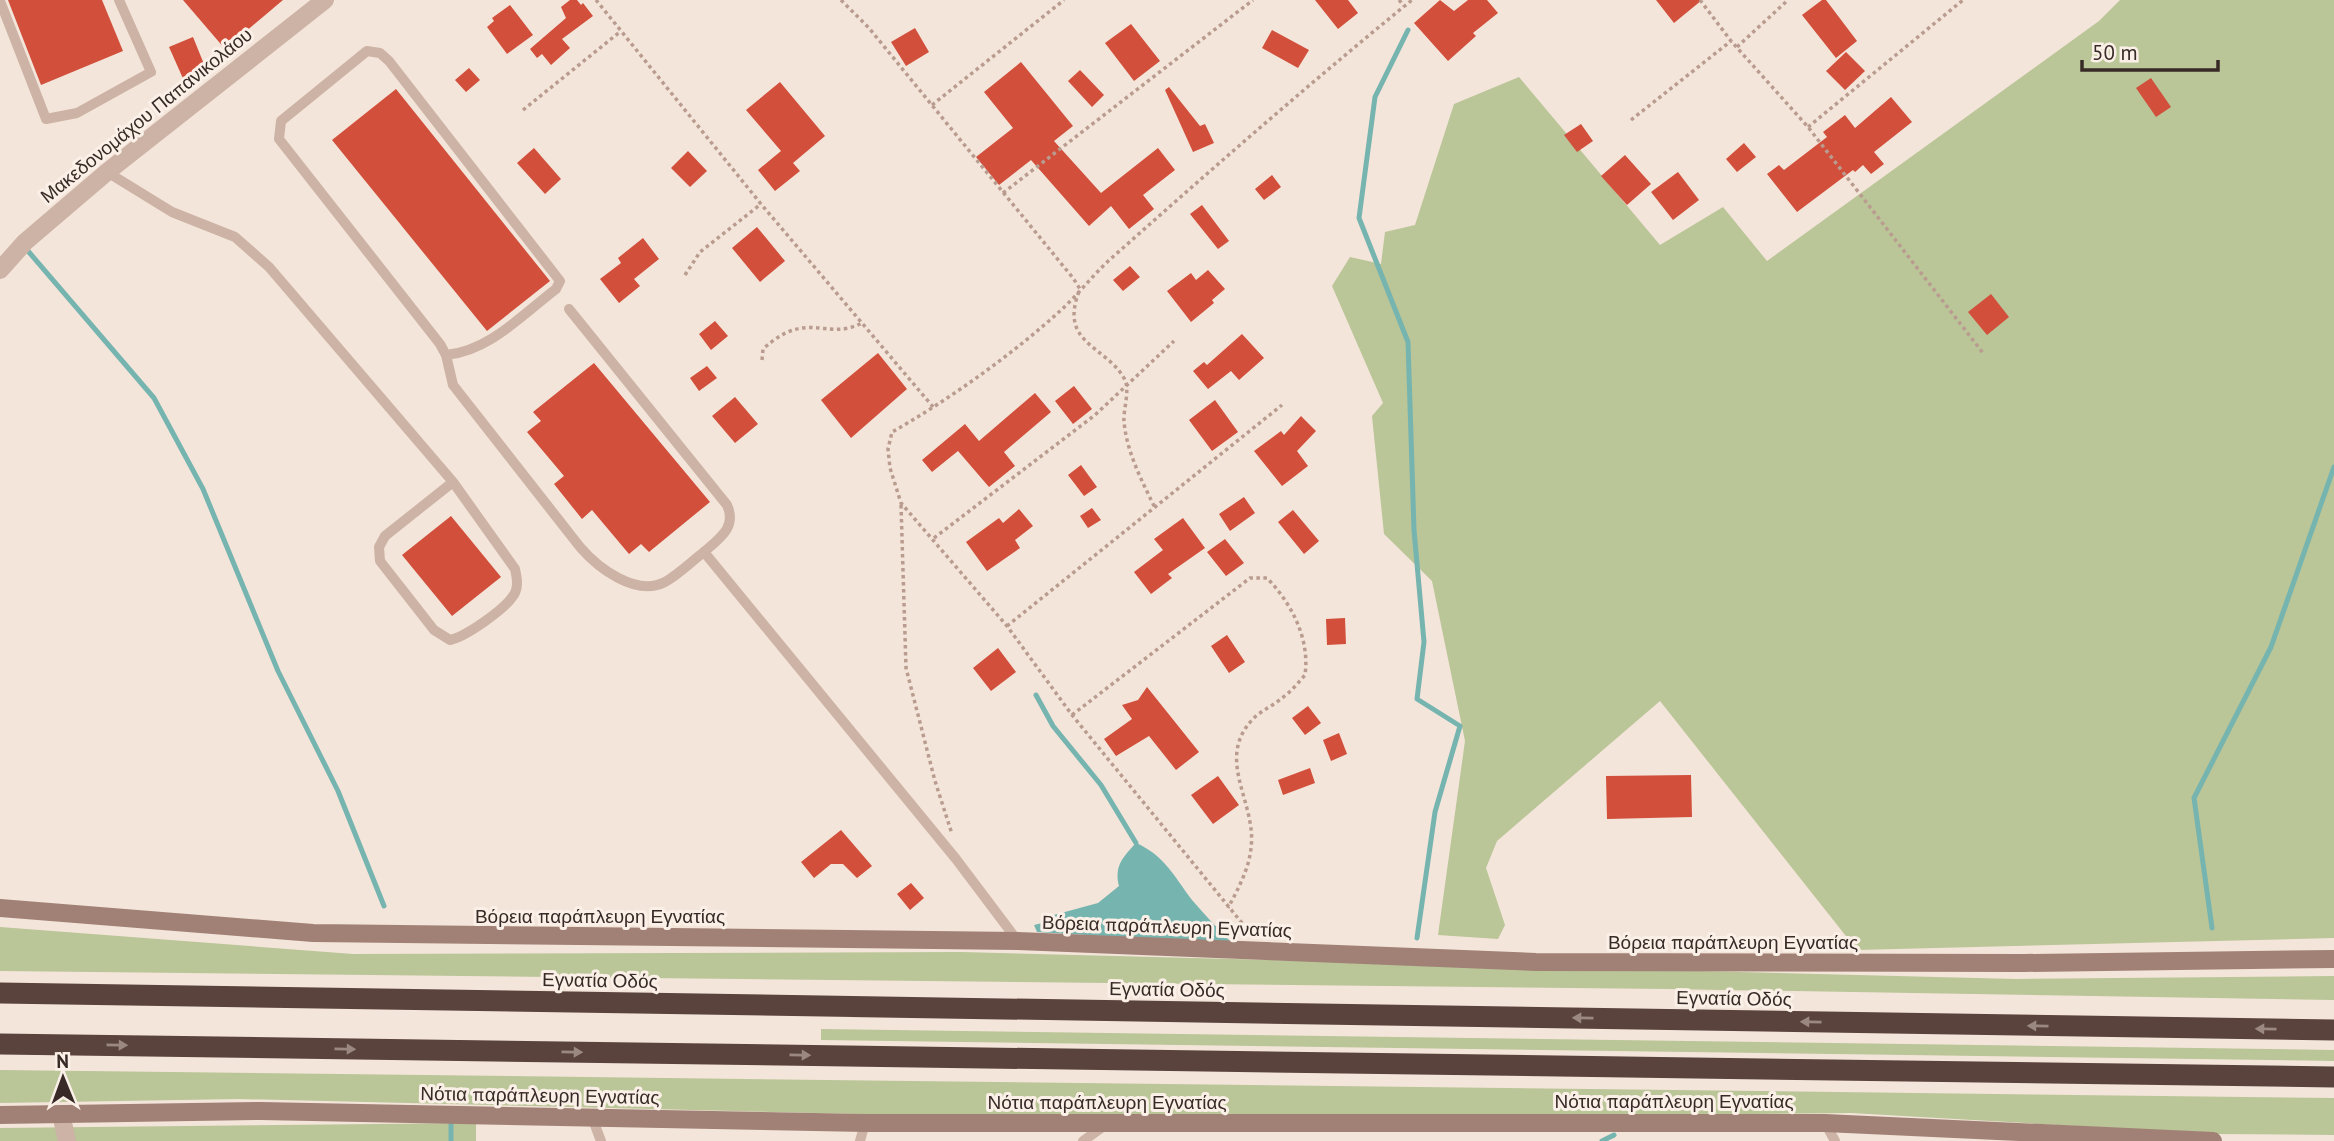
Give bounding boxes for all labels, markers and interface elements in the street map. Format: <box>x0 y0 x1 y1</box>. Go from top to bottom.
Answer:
street label: Μακεδονομάχου Παπανικολάου <box>35 22 257 208</box>
scale bar <box>2082 28 2218 72</box>
text: 50 m <box>2092 39 2138 66</box>
street label: Βόρεια παράπλευρη Εγνατίας <box>475 904 725 928</box>
street label: Βόρεια παράπλευρη Εγνατίας <box>1042 910 1292 942</box>
street label: Βόρεια παράπλευρη Εγνατίας <box>1608 930 1858 954</box>
street label: Εγνατία Οδός <box>542 967 658 993</box>
street label: Εγνατία Οδός <box>1109 976 1225 1002</box>
street label: Εγνατία Οδός <box>1676 985 1792 1011</box>
one-way arrow <box>1572 1013 1594 1024</box>
one-way arrow <box>1800 1016 1822 1028</box>
one-way arrow <box>2027 1020 2049 1031</box>
one-way arrow <box>2255 1023 2277 1035</box>
one-way arrow <box>106 1040 128 1051</box>
north arrow <box>28 1043 98 1113</box>
one-way arrow <box>334 1043 356 1054</box>
one-way arrow <box>561 1046 583 1058</box>
text: N <box>56 1049 69 1073</box>
one-way arrow <box>789 1049 811 1061</box>
street label: Νότια παράπλευρη Εγνατίας <box>420 1081 660 1109</box>
street label: Νότια παράπλευρη Εγνατίας <box>1554 1089 1794 1113</box>
street label: Νότια παράπλευρη Εγνατίας <box>987 1090 1227 1114</box>

